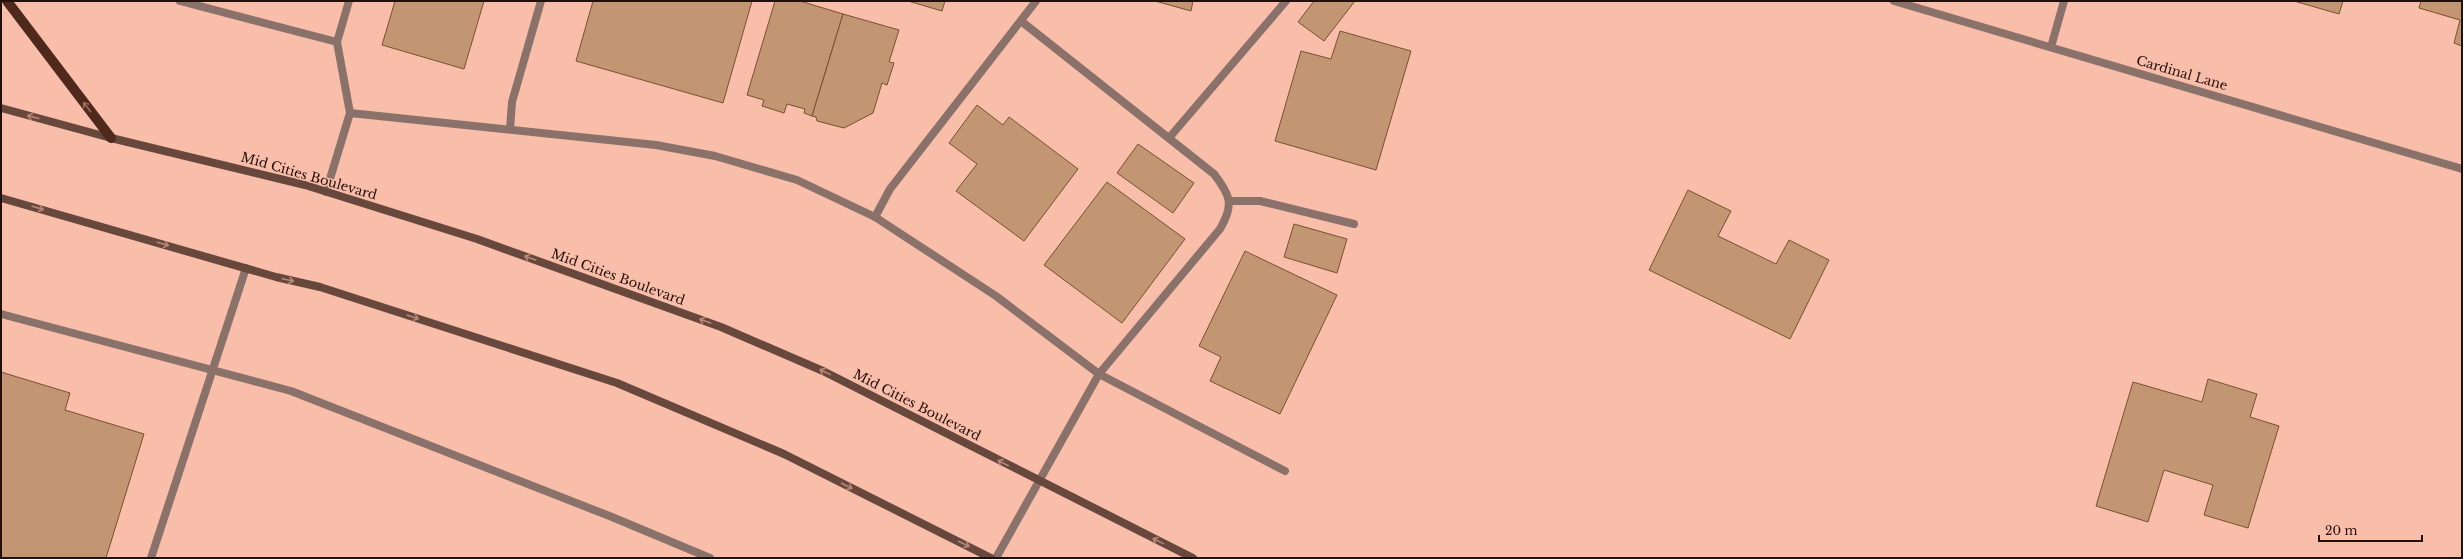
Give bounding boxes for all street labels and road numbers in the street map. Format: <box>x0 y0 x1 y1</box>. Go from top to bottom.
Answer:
street label: Cardinal Lane <box>2134 52 2230 94</box>
street label: Mid Cities Boulevard <box>239 148 379 204</box>
street label: Mid Cities Boulevard <box>549 245 687 309</box>
street label: Mid Cities Boulevard <box>850 365 984 445</box>

